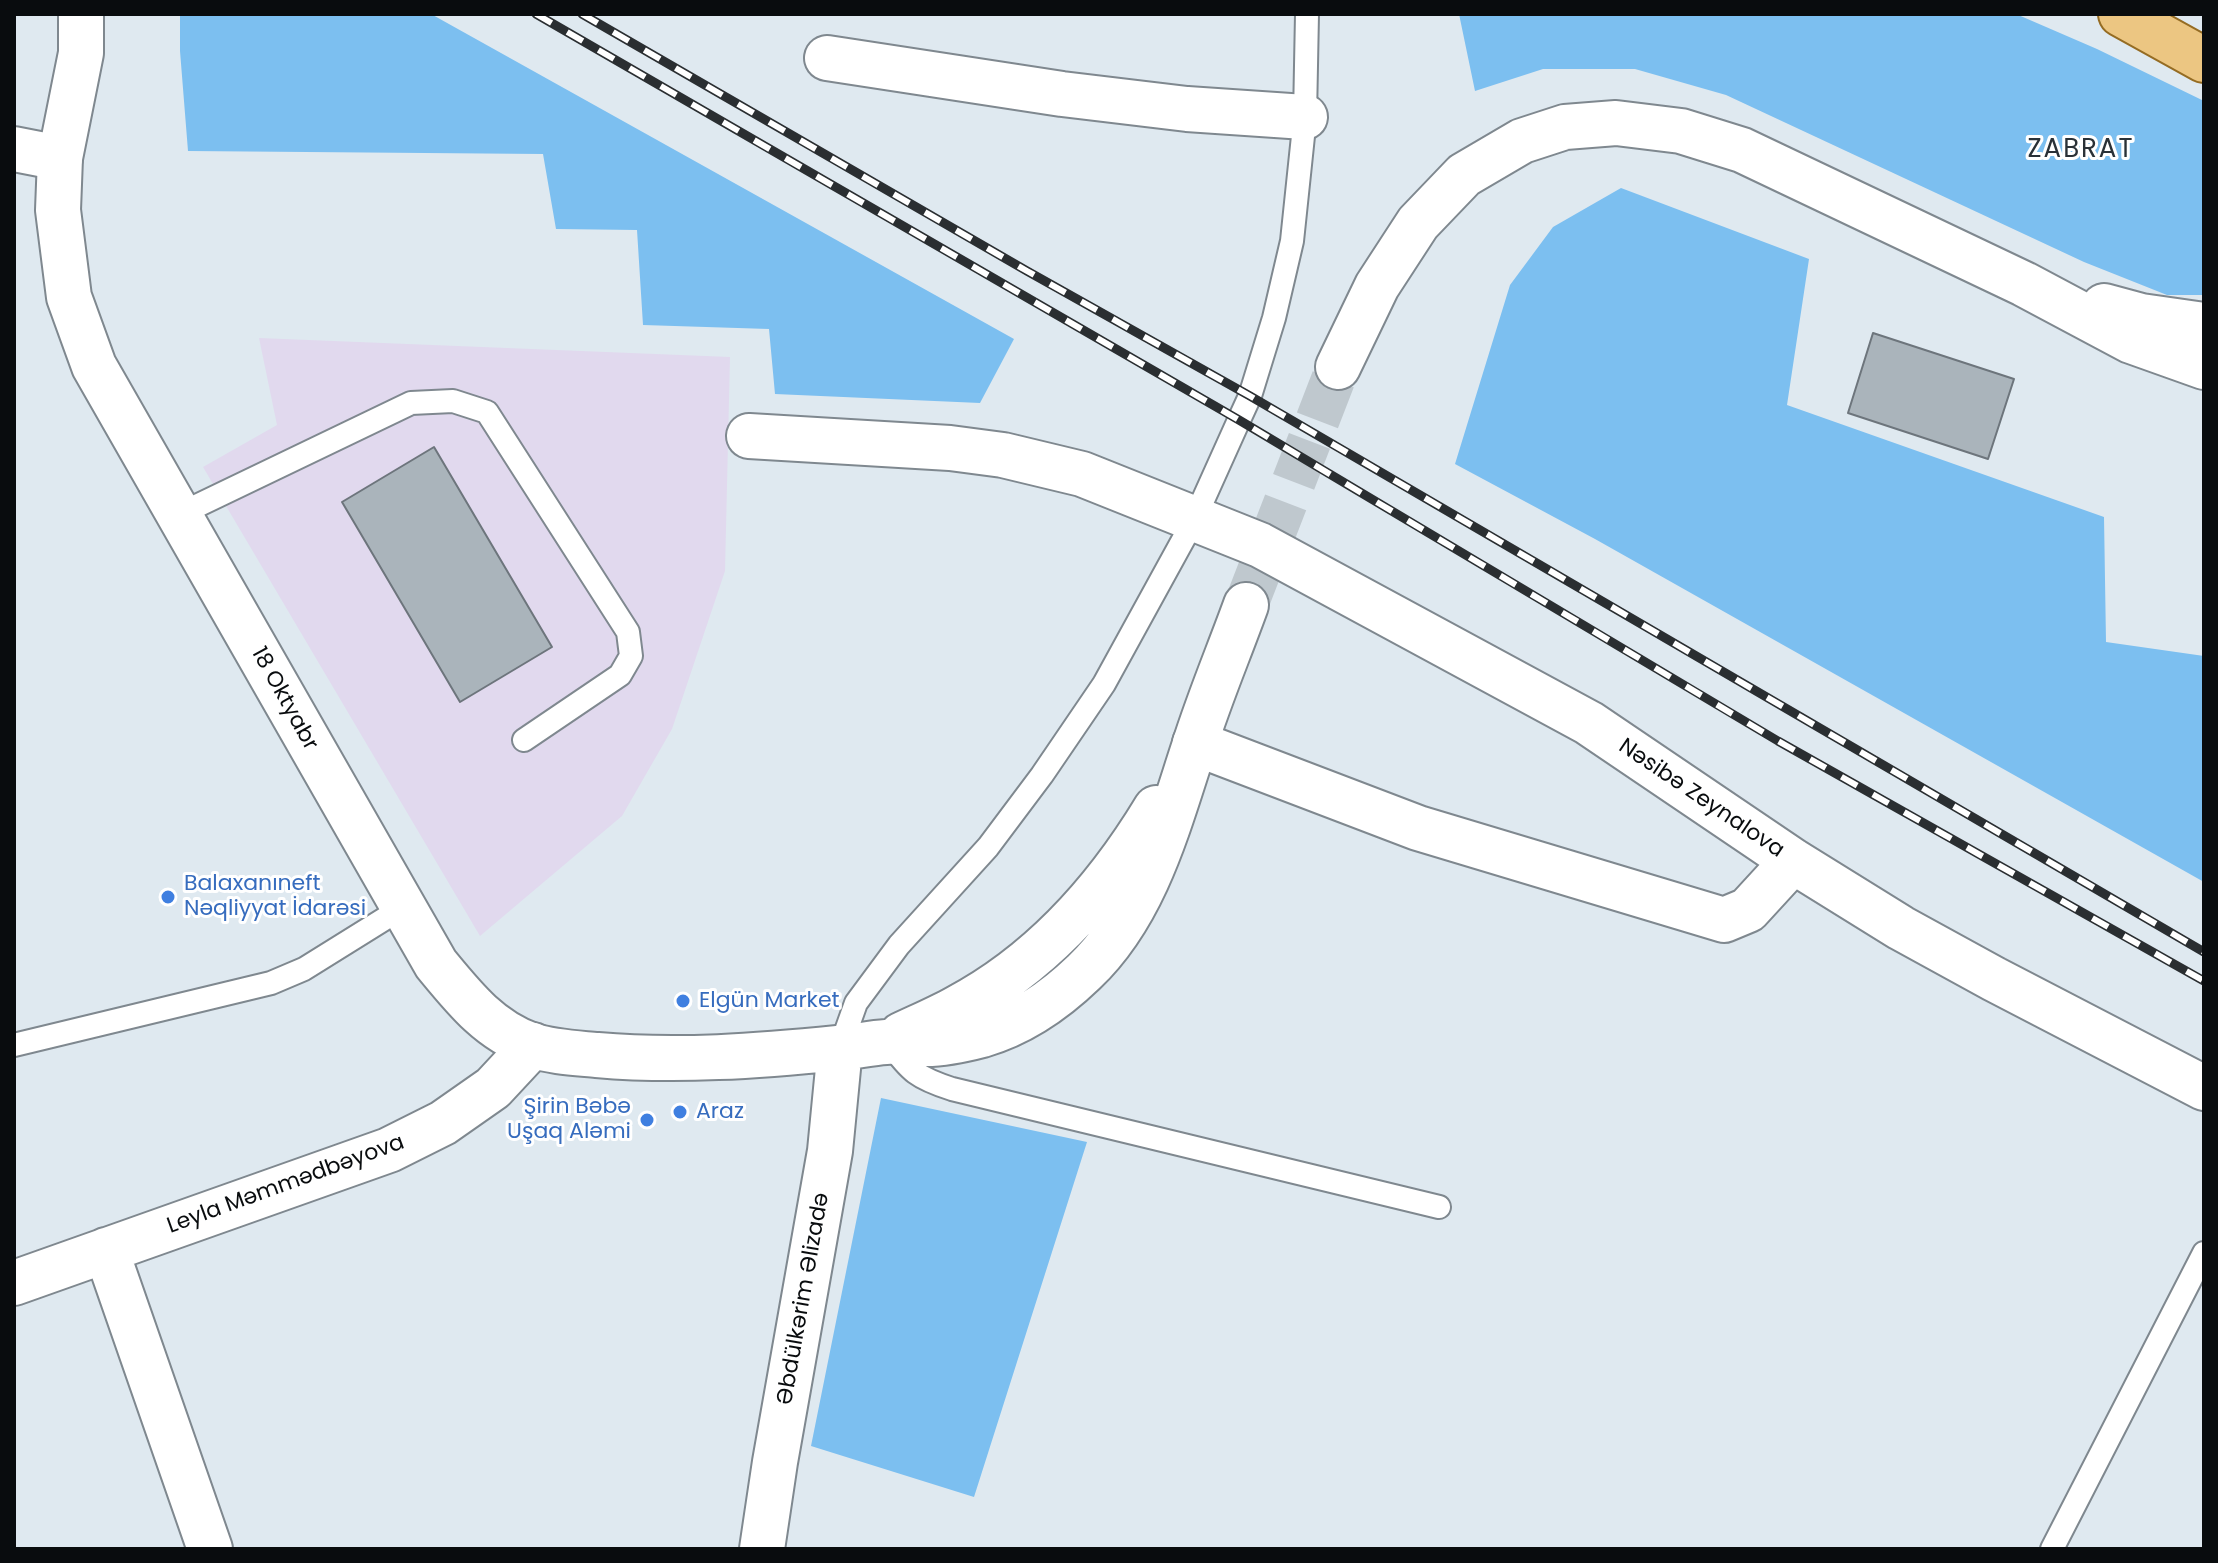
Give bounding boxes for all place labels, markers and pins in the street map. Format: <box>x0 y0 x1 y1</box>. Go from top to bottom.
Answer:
place label: Balaxanıneft Nəqliyyat İdarəsi <box>184 871 366 922</box>
marker: Balaxanıneft Nəqliyyat İdarəsi <box>159 888 177 906</box>
place label: Elgün Market <box>699 988 840 1014</box>
marker: Elgün Market <box>674 992 692 1010</box>
place label: Şirin Bəbə Uşaq Aləmi <box>507 1094 631 1146</box>
place label: Araz <box>696 1099 744 1125</box>
marker: Araz <box>671 1103 689 1121</box>
marker: Şirin Bəbə Uşaq Aləmi <box>638 1111 656 1129</box>

